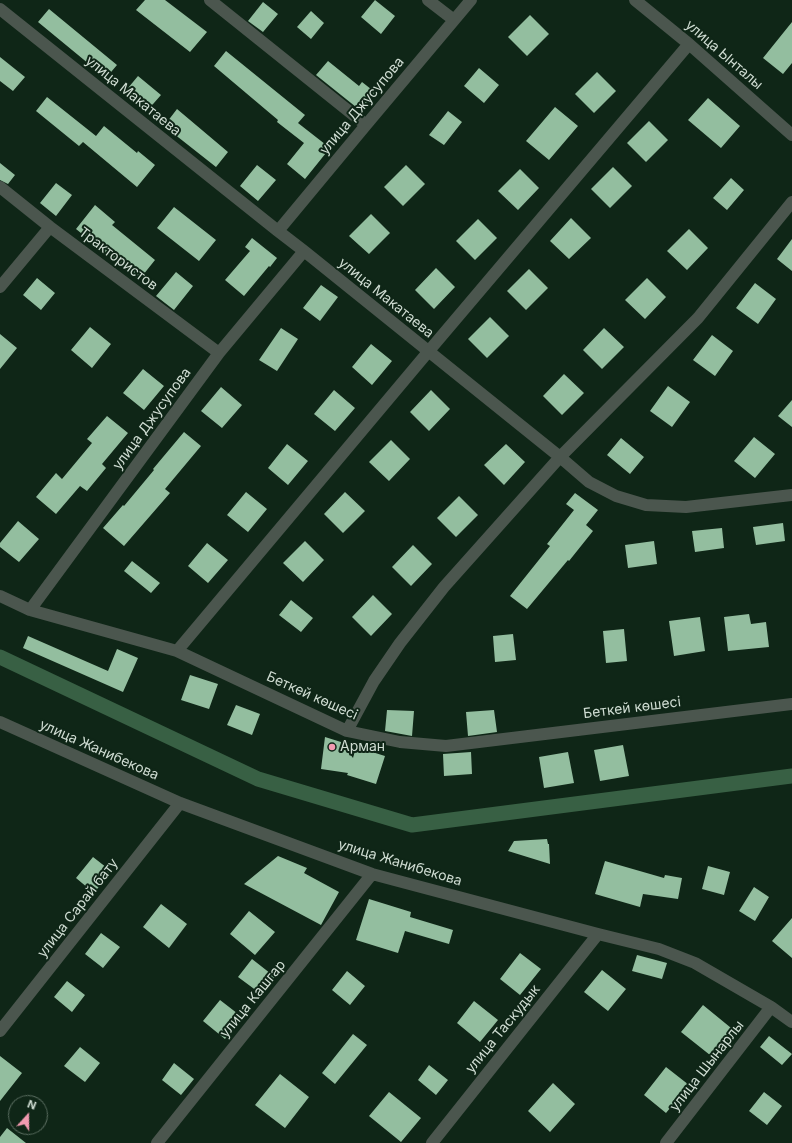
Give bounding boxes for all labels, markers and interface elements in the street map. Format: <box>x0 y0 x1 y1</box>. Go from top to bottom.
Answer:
street label: улица Ынталы <box>682 17 766 93</box>
street label: улица Макатаева <box>82 52 184 140</box>
street label: улица Джусупова <box>316 54 408 158</box>
street label: Трактористов <box>75 224 161 294</box>
street label: улица Макатаева <box>335 254 437 342</box>
street label: улица Джусупова <box>109 365 195 473</box>
street label: Беткей көшесі <box>264 668 360 724</box>
street label: Беткей көшесі <box>582 694 682 722</box>
street label: улица Жанибекова <box>37 716 161 784</box>
place label: Арман <box>340 739 385 755</box>
marker: Арман <box>327 742 337 752</box>
street label: улица Жанибекова <box>336 836 464 890</box>
street label: улица Сарай бату <box>34 855 122 961</box>
street label: улица Кашгар <box>217 957 289 1041</box>
street label: улица Таскудык <box>462 981 544 1077</box>
street label: улица Шынарлы <box>666 1017 748 1115</box>
north arrow <box>8 1095 48 1135</box>
text: N <box>26 1097 38 1113</box>

